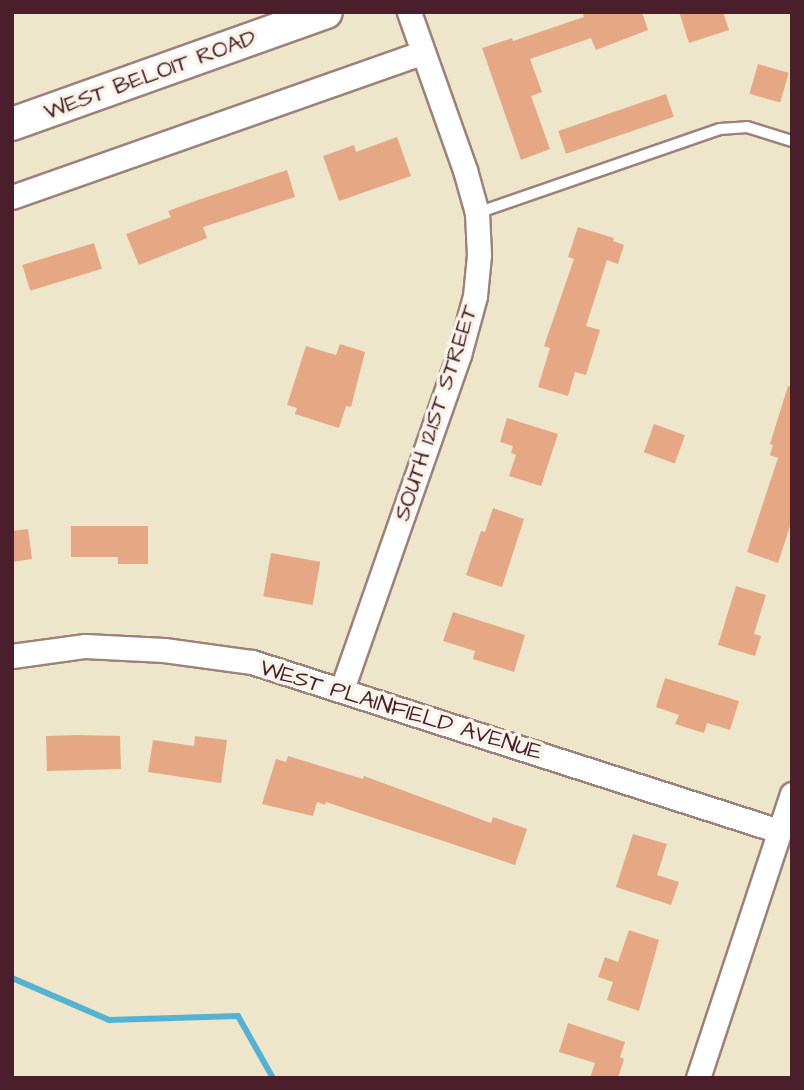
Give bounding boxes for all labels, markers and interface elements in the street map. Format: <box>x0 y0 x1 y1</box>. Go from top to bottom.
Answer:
street label: WEST BELOIT ROAD <box>40 24 260 126</box>
street label: SOUTH 121ST STREET <box>388 302 484 524</box>
street label: WEST PLAINFIELD AVENUE <box>257 654 545 766</box>

